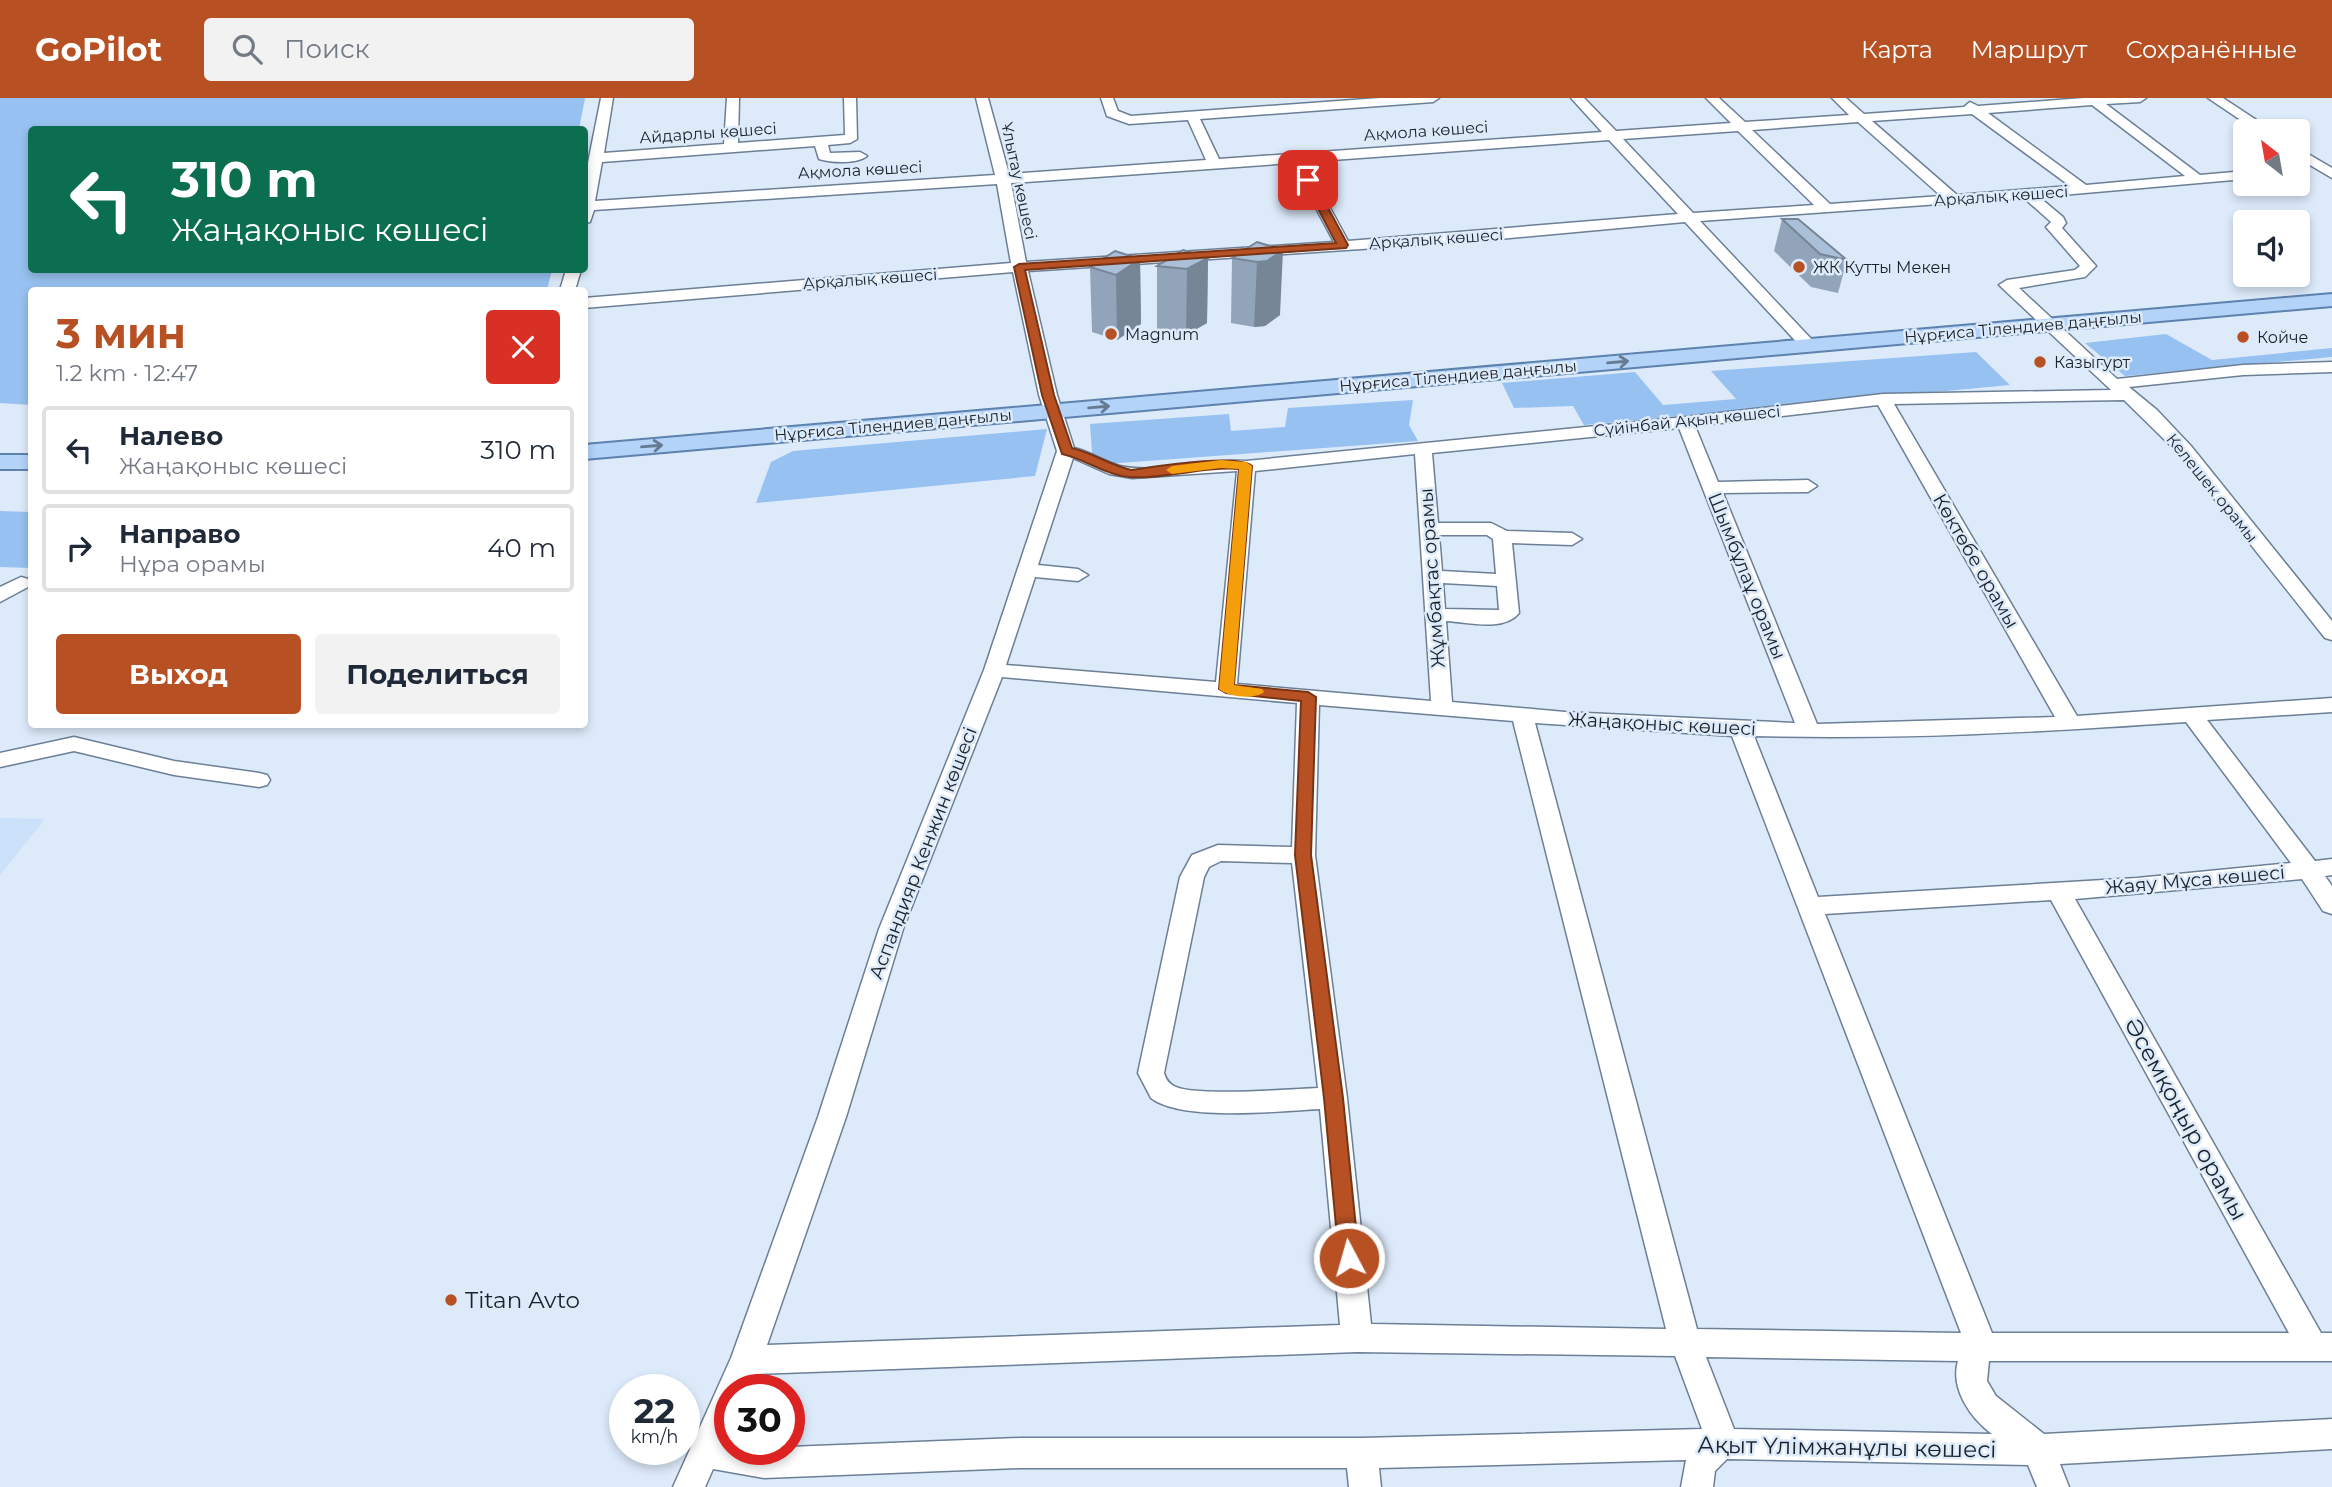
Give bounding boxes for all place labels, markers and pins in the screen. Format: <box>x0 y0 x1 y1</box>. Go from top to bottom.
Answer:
pin <box>1278 150 1338 210</box>
place label: ЖК Кутты Мекен <box>1813 258 1951 277</box>
marker: ЖК Кутты Мекен <box>1791 259 1807 275</box>
place label: Magnum <box>1125 325 1199 344</box>
marker: Magnum <box>1103 326 1119 342</box>
place label: Койче <box>2257 328 2308 347</box>
marker: Койче <box>2235 329 2251 345</box>
place label: Казыгурт <box>2054 353 2131 372</box>
marker: Казыгурт <box>2032 354 2048 370</box>
place label: Titan Avto <box>465 1286 580 1314</box>
marker: Titan Avto <box>443 1292 459 1308</box>

